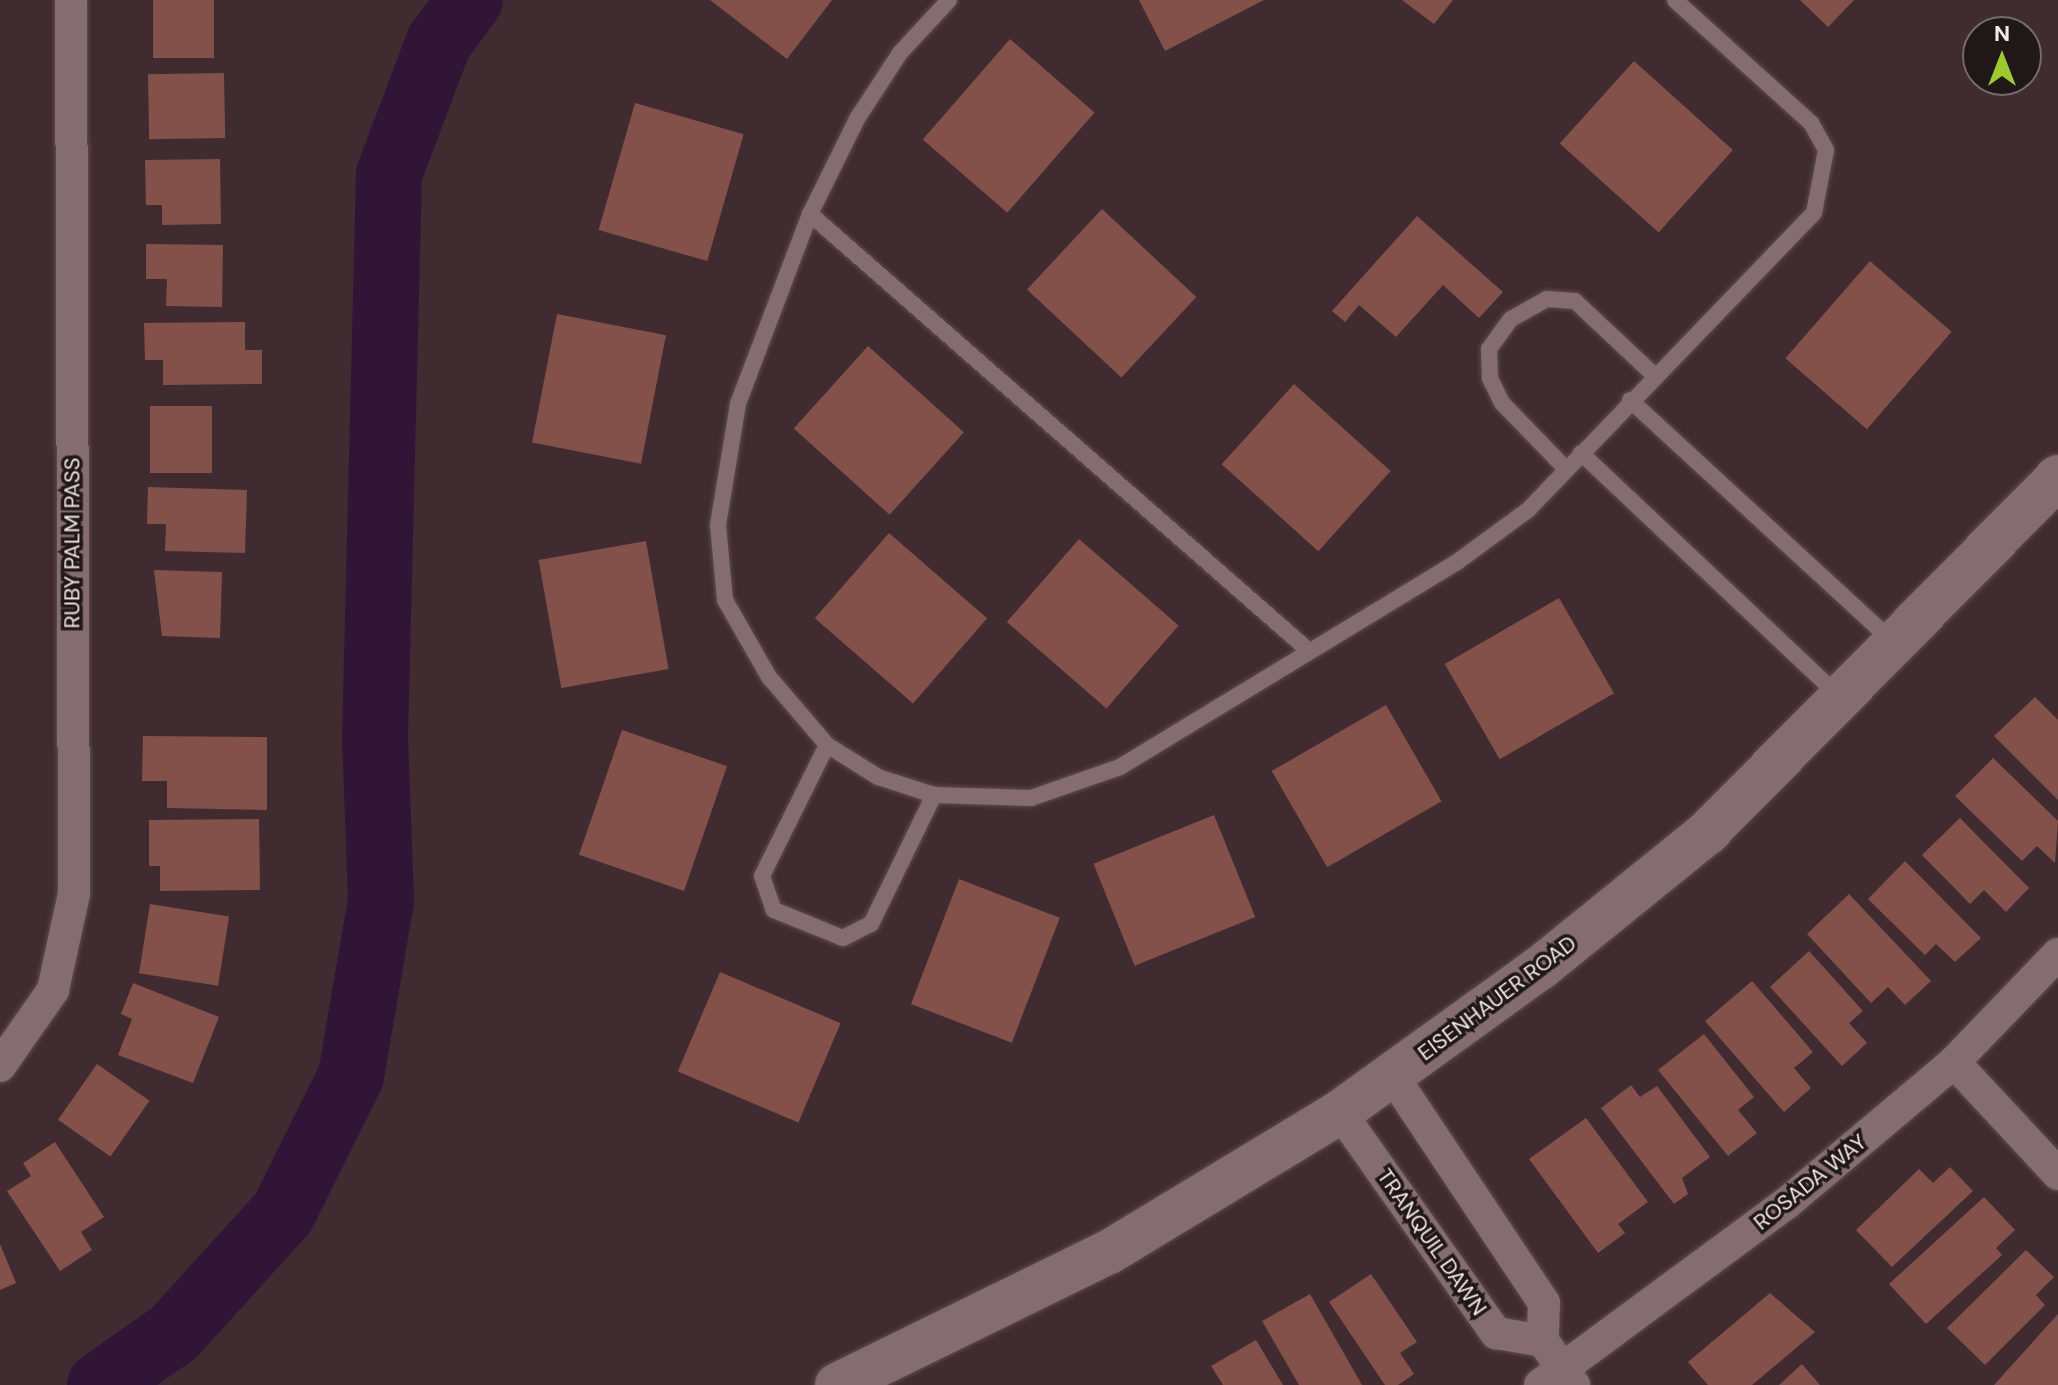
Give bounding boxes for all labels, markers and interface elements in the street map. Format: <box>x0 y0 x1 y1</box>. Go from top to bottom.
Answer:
north arrow <box>1962 16 2042 96</box>
text: N <box>1994 19 2010 48</box>
street label: RUBY PALM PASS <box>59 457 85 629</box>
street label: EISENHAUER ROAD <box>1413 930 1581 1066</box>
street label: ROSADA WAY <box>1748 1128 1872 1236</box>
street label: TRANQUIL DAWN <box>1372 1164 1492 1320</box>

